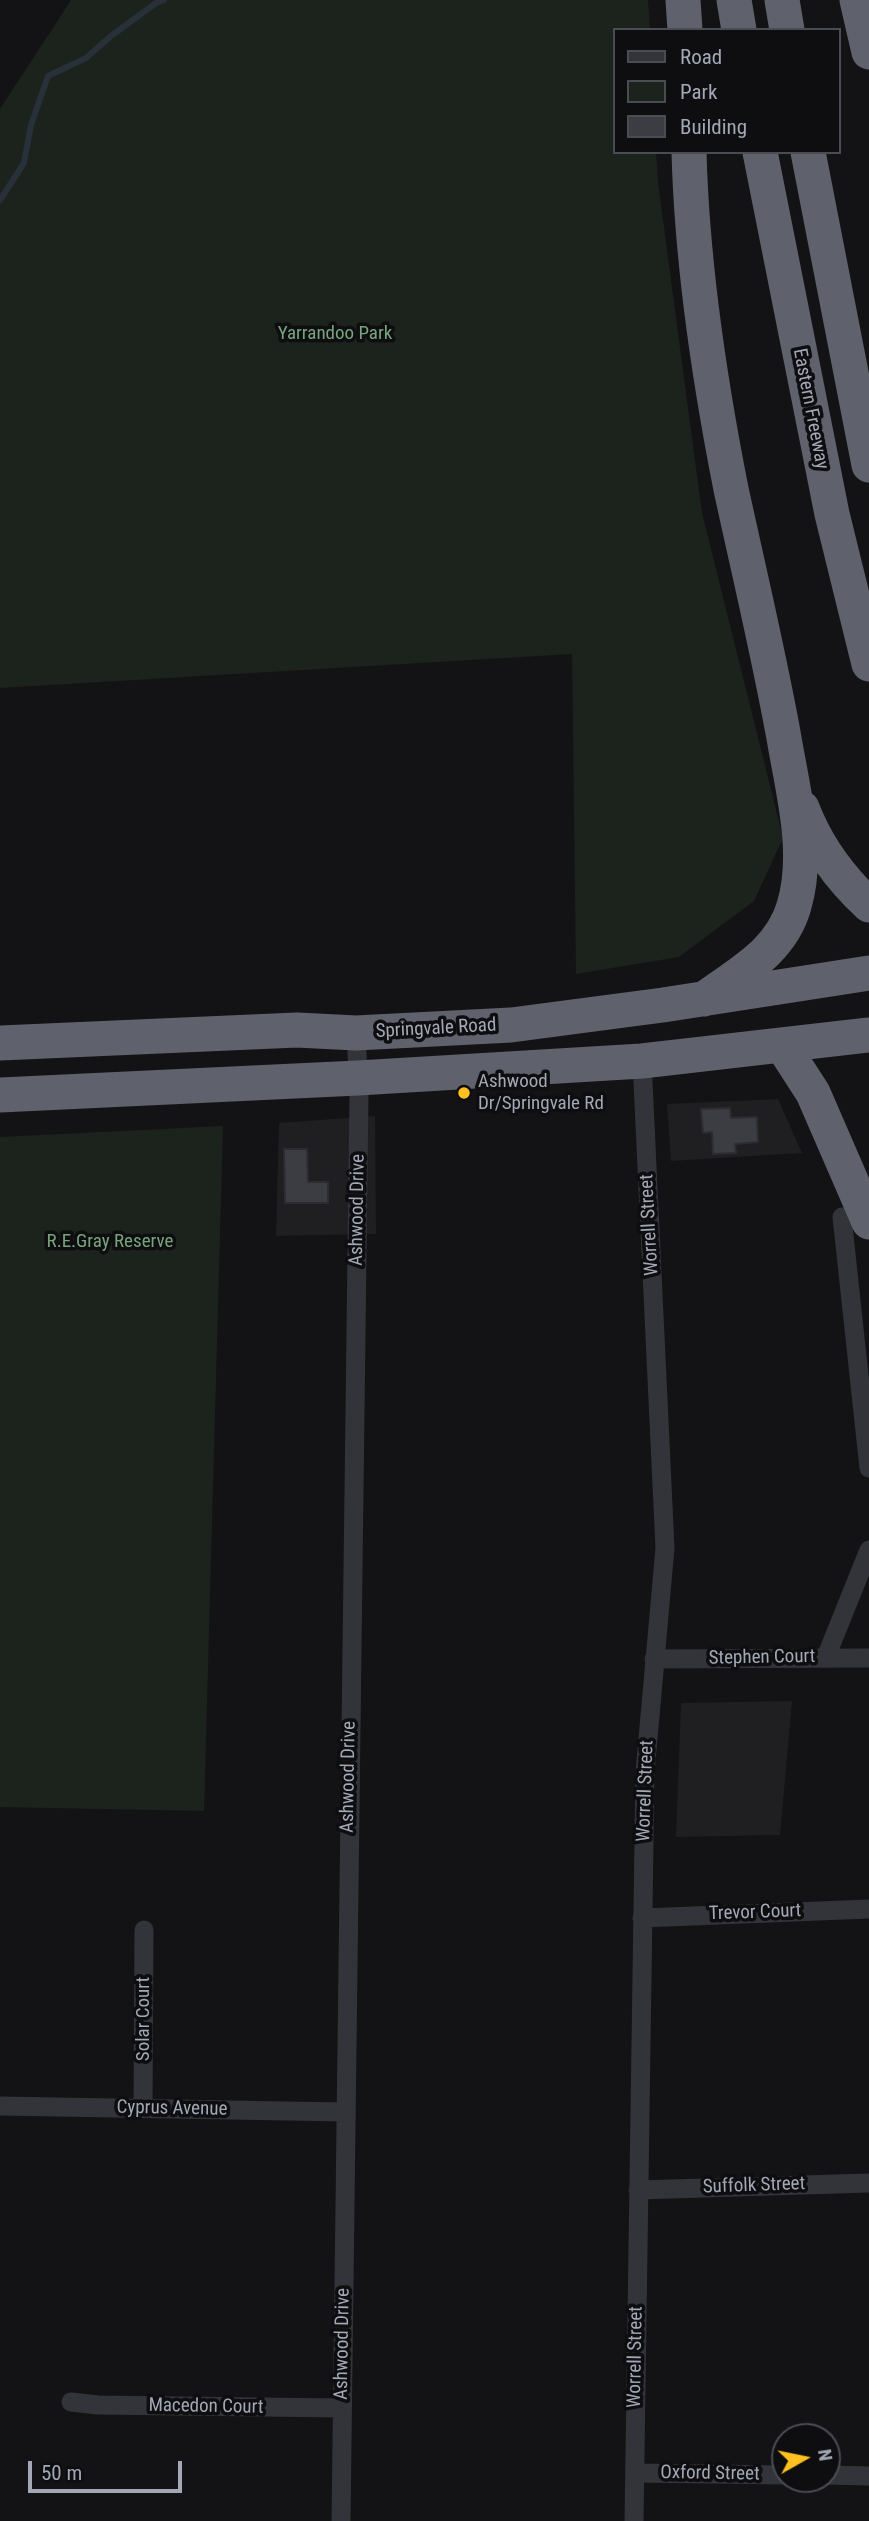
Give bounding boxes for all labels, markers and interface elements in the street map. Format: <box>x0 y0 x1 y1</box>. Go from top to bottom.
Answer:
legend <box>614 28 841 154</box>
text: Road <box>680 45 722 69</box>
text: Park <box>680 80 717 104</box>
text: Building <box>680 115 747 139</box>
park label: Yarrandoo Park <box>278 323 392 345</box>
street label: Eastern Freeway <box>787 347 833 471</box>
street label: Springvale Road <box>375 1014 497 1044</box>
place label: Ashwood Dr/Springvale Rd <box>478 1071 604 1115</box>
marker: Ashwood Dr/Springvale Rd <box>456 1085 472 1101</box>
street label: Ashwood Drive <box>346 1154 370 1266</box>
street label: Worrell Street <box>636 1174 664 1276</box>
park label: R.E.Gray Reserve <box>47 1231 173 1253</box>
street label: Stephen Court <box>708 1646 816 1670</box>
street label: Ashwood Drive <box>337 1721 361 1833</box>
street label: Worrell Street <box>633 1740 659 1842</box>
street label: Trevor Court <box>708 1900 802 1926</box>
street label: Solar Court <box>133 1977 155 2061</box>
street label: Cyprus Avenue <box>116 2097 228 2121</box>
street label: Suffolk Street <box>702 2173 806 2199</box>
street label: Ashwood Drive <box>331 2288 355 2400</box>
street label: Worrell Street <box>624 2306 648 2408</box>
street label: Macedon Court <box>148 2395 264 2419</box>
north arrow <box>771 2423 841 2493</box>
text: N <box>813 2447 838 2462</box>
scale bar <box>32 2448 186 2492</box>
text: 50 m <box>41 2461 82 2485</box>
street label: Oxford Street <box>660 2462 760 2486</box>

